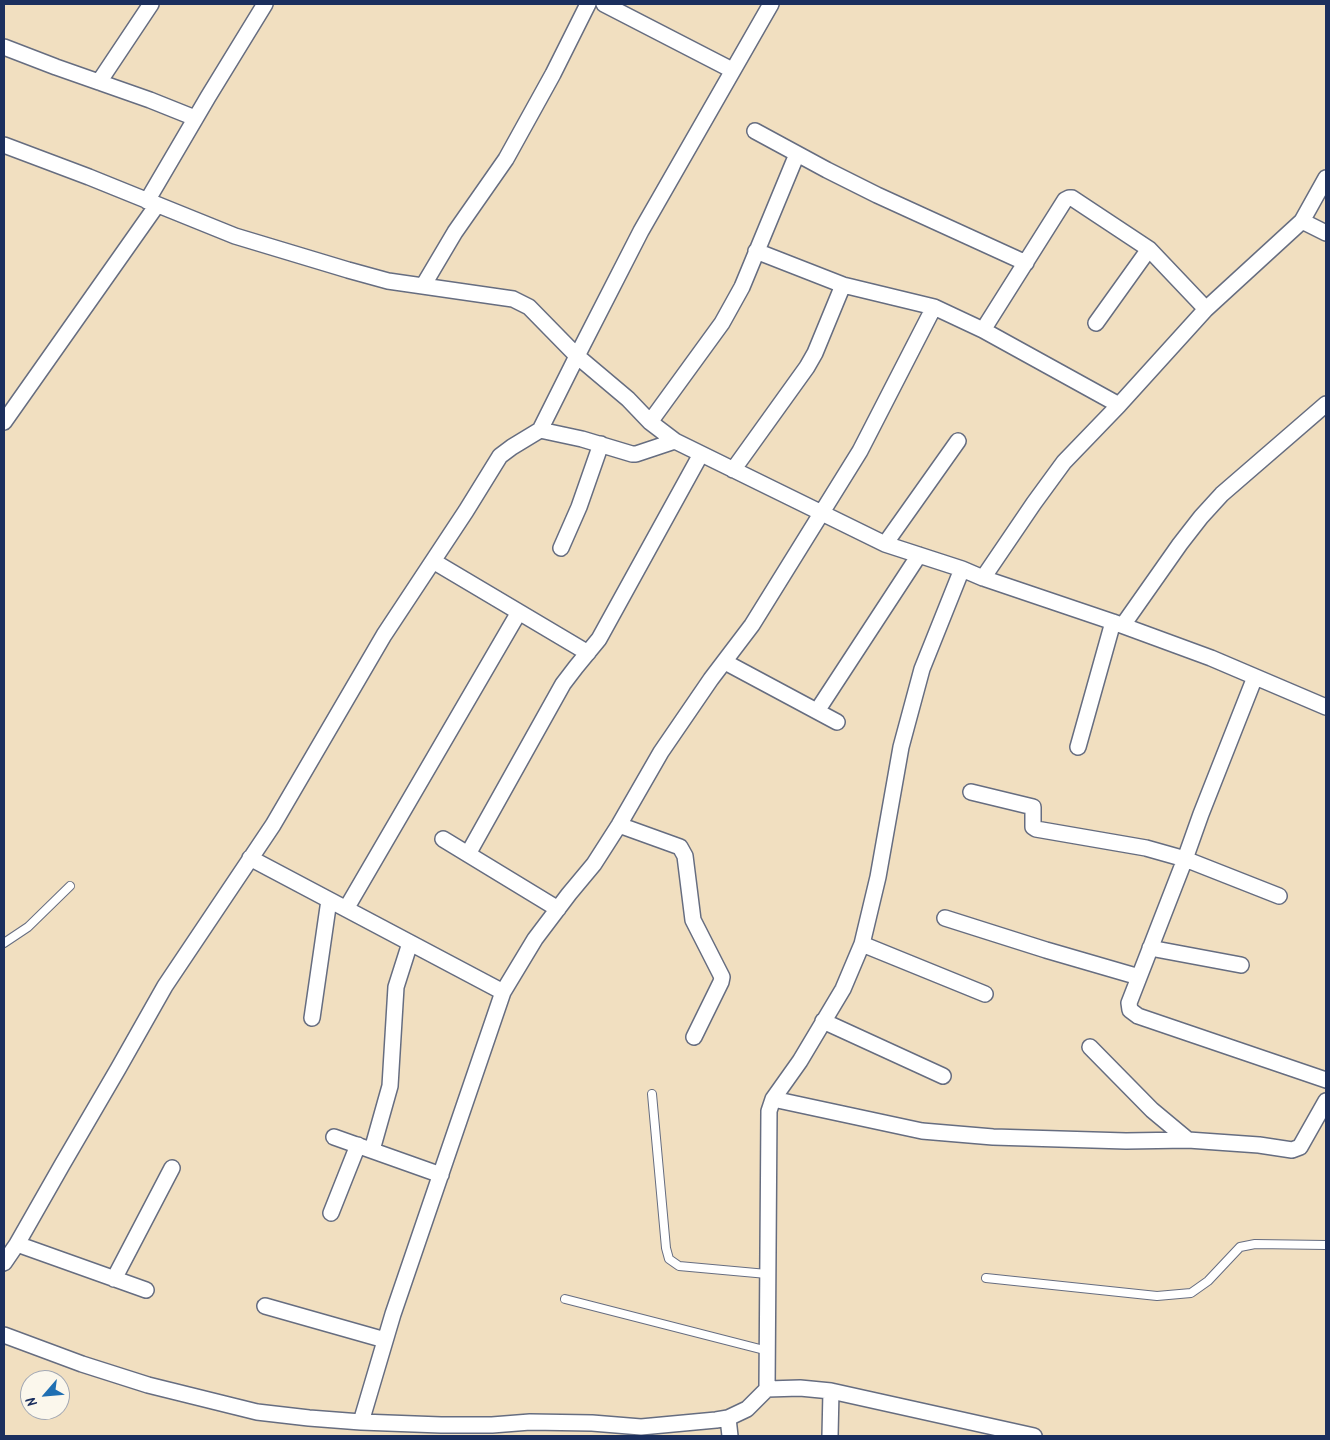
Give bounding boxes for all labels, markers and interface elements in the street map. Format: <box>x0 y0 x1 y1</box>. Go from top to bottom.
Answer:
north arrow <box>20 1370 70 1420</box>
text: N <box>21 1392 44 1410</box>

